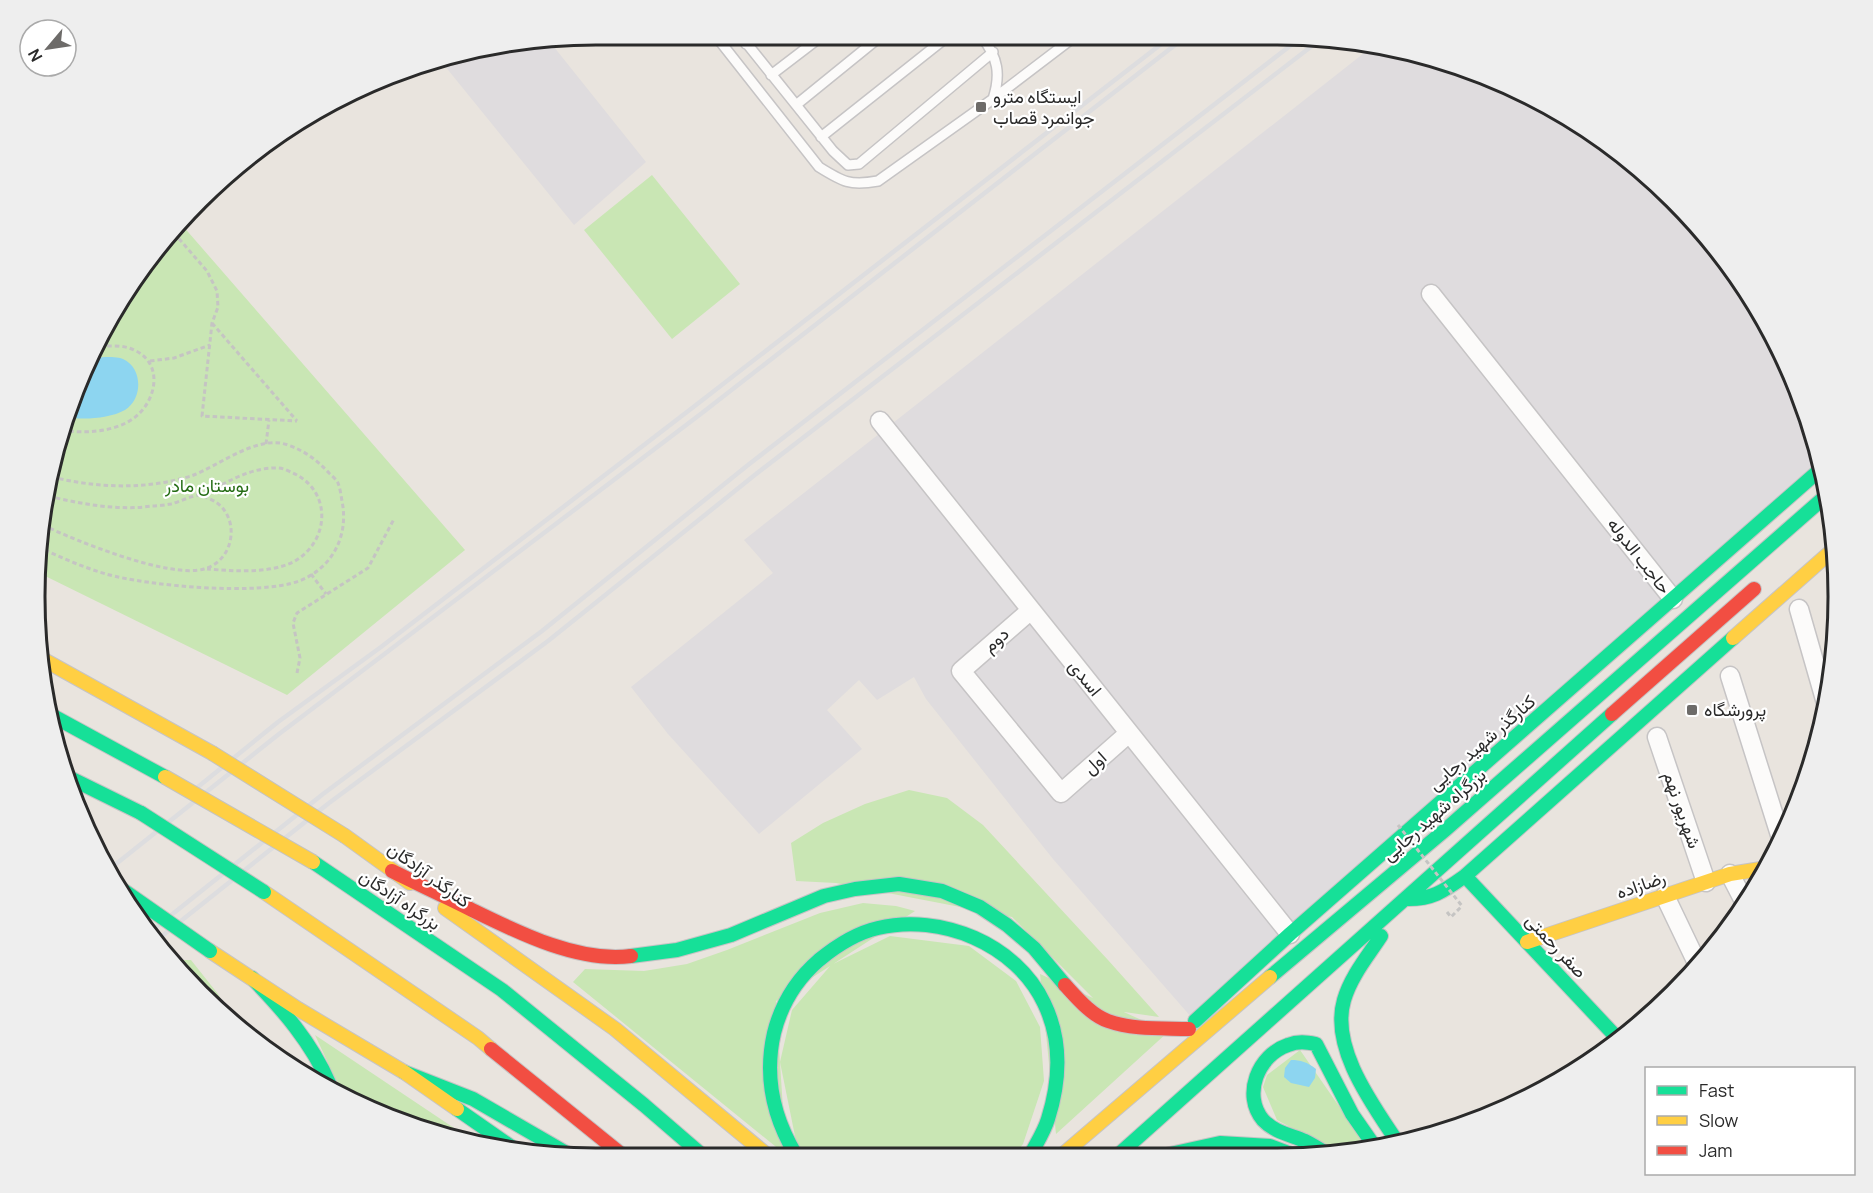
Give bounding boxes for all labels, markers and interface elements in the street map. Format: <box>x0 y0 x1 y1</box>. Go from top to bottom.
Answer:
north arrow <box>18 18 78 78</box>
text: N <box>22 45 47 66</box>
place label: ایستگاه مترو جوانمرد قصاب <box>993 84 1095 129</box>
marker: ایستگاه مترو جوانمرد قصاب <box>974 100 988 114</box>
park label: بوستان مادر <box>164 473 249 497</box>
street label: حاجب الدوله <box>1602 512 1677 598</box>
street label: دوم <box>977 621 1014 658</box>
street label: اسدی <box>1064 654 1108 701</box>
street label: کنارگذر شهید رجایی <box>1423 689 1540 795</box>
place label: پرورشگاه <box>1704 697 1766 722</box>
marker: پرورشگاه <box>1685 703 1699 717</box>
street label: اول <box>1077 745 1111 779</box>
street label: بزرگراه شهید رجایی <box>1376 762 1490 866</box>
street label: شهریور نهم <box>1658 768 1707 852</box>
street label: کنارگذر آزادگان <box>383 836 476 912</box>
street label: بزرگراه آزادگان <box>355 863 446 935</box>
street label: رضازاده <box>1613 864 1669 904</box>
street label: صفر رحمتی <box>1521 908 1593 983</box>
legend <box>1645 1067 1855 1175</box>
text: Fast <box>1699 1078 1734 1102</box>
text: Slow <box>1699 1108 1739 1132</box>
text: Jam <box>1699 1138 1733 1162</box>

